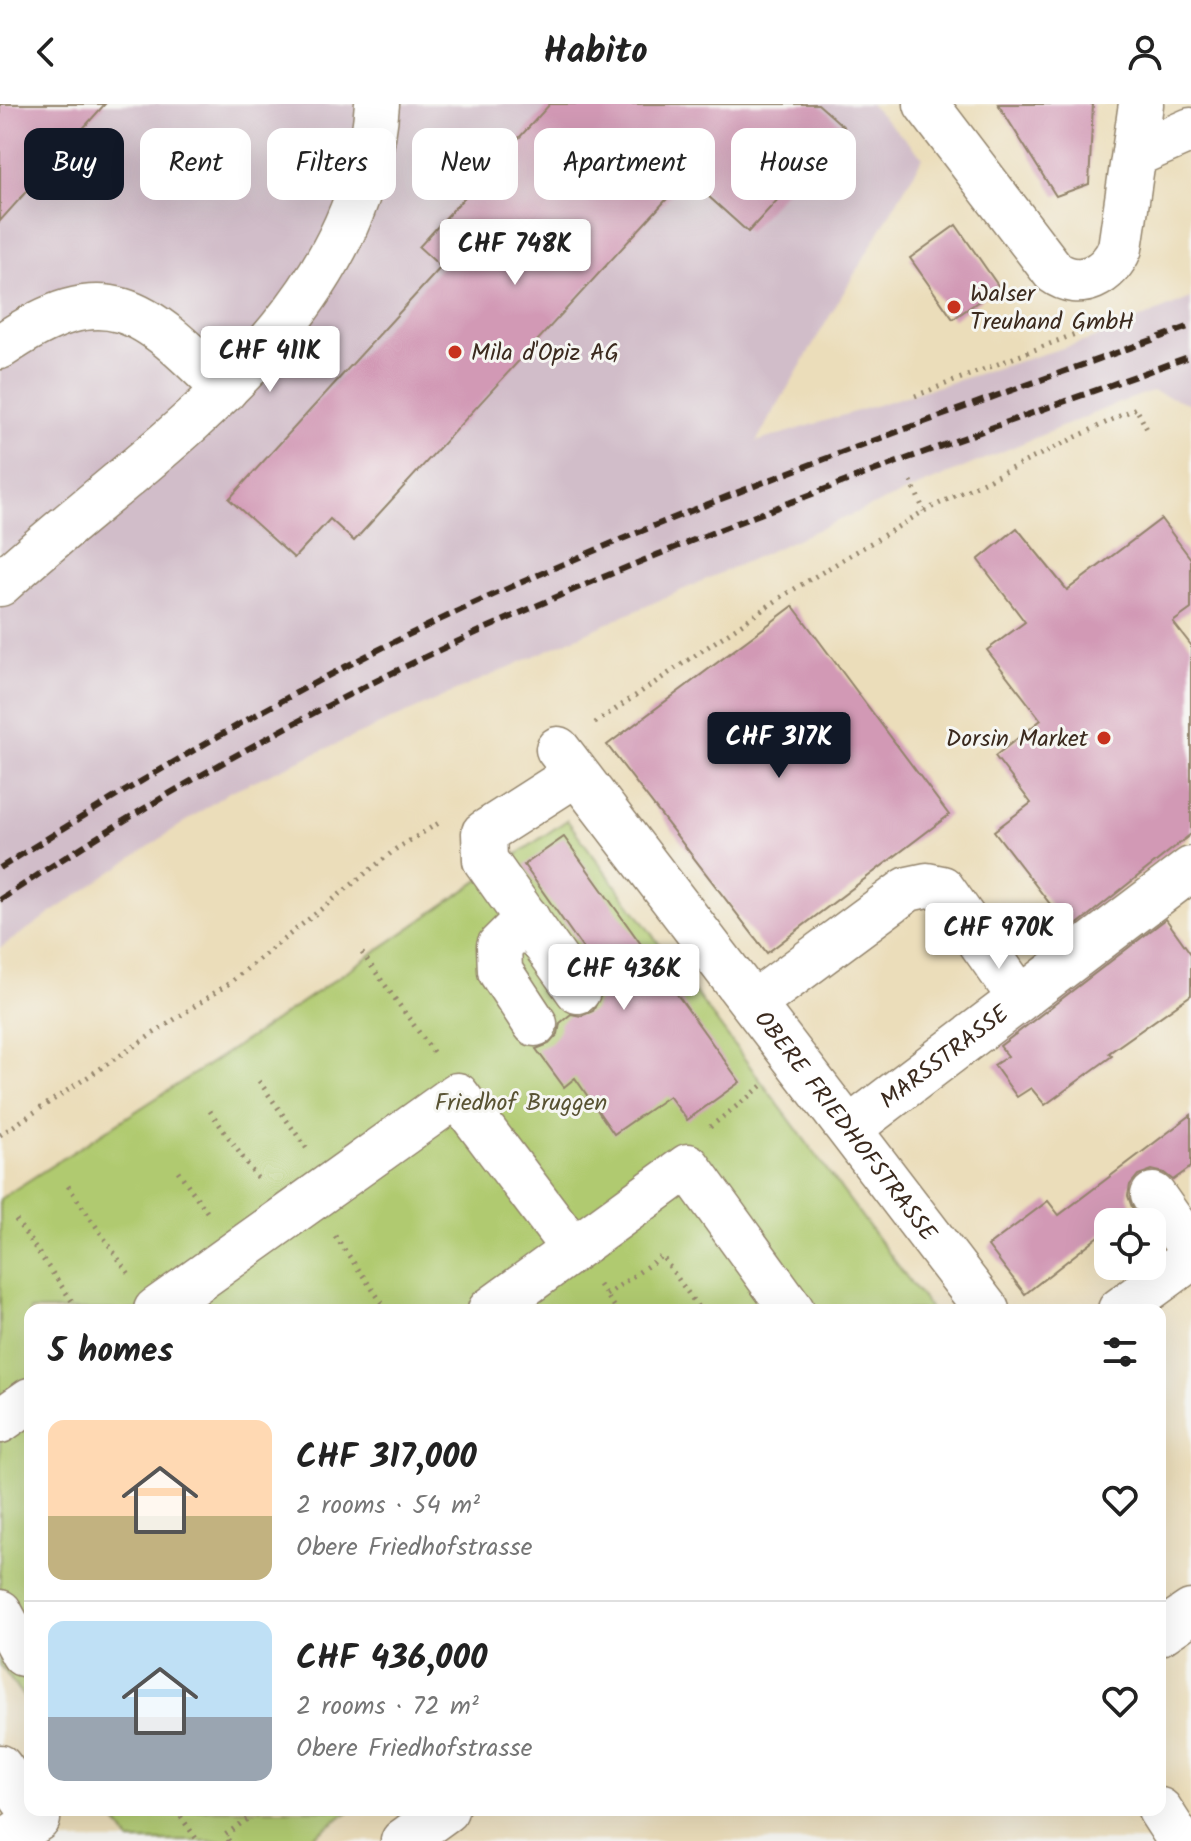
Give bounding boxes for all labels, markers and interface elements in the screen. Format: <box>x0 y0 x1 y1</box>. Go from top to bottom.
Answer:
text: Habito <box>543 24 648 81</box>
icon: back <box>24 30 68 74</box>
icon: person <box>1123 30 1167 74</box>
chip: Buy <box>24 128 124 200</box>
chip: Rent <box>140 128 251 200</box>
chip: Filters <box>267 128 396 200</box>
chip: New <box>412 128 518 200</box>
chip: Apartment <box>534 128 715 200</box>
chip: House <box>731 128 856 200</box>
pin: CHF 748K <box>432 219 598 287</box>
text: CHF 748K <box>458 224 572 266</box>
place label: Walser Treuhand GmbH <box>970 275 1134 342</box>
marker: Walser Treuhand GmbH <box>945 298 963 316</box>
pin: CHF 411K <box>187 326 353 394</box>
text: CHF 411K <box>219 331 321 373</box>
place label: Mila d'Opiz AG <box>471 334 619 373</box>
marker: Mila d'Opiz AG <box>446 343 464 361</box>
pin: CHF 317K <box>696 712 862 780</box>
text: CHF 317K <box>725 717 833 759</box>
place label: Dorsin Market <box>946 720 1089 759</box>
marker: Dorsin Market <box>1095 729 1113 747</box>
pin: CHF 970K <box>916 903 1082 971</box>
text: CHF 970K <box>943 908 1055 950</box>
pin: CHF 436K <box>541 944 707 1012</box>
text: CHF 436K <box>566 949 682 991</box>
street label: MARSSTRASSE <box>872 995 1019 1120</box>
street label: OBERE FRIEDHOFSTRASSE <box>743 1002 947 1251</box>
park label: Friedhof Bruggen <box>435 1084 607 1123</box>
map controls <box>1094 1208 1166 1280</box>
button: locate <box>1094 1208 1166 1280</box>
text: 5 homes <box>48 1325 173 1379</box>
icon: filters <box>1098 1330 1142 1374</box>
text: CHF 317,000 <box>296 1431 477 1485</box>
icon: home <box>112 1452 208 1548</box>
icon: heart <box>1098 1478 1142 1522</box>
text: 2 rooms · 54 m² <box>296 1485 480 1527</box>
text: Obere Friedhofstrasse <box>296 1527 532 1569</box>
text: CHF 436,000 <box>296 1632 487 1686</box>
icon: home <box>112 1653 208 1749</box>
icon: heart <box>1098 1679 1142 1723</box>
text: 2 rooms · 72 m² <box>296 1686 479 1728</box>
text: Obere Friedhofstrasse <box>296 1728 532 1770</box>

